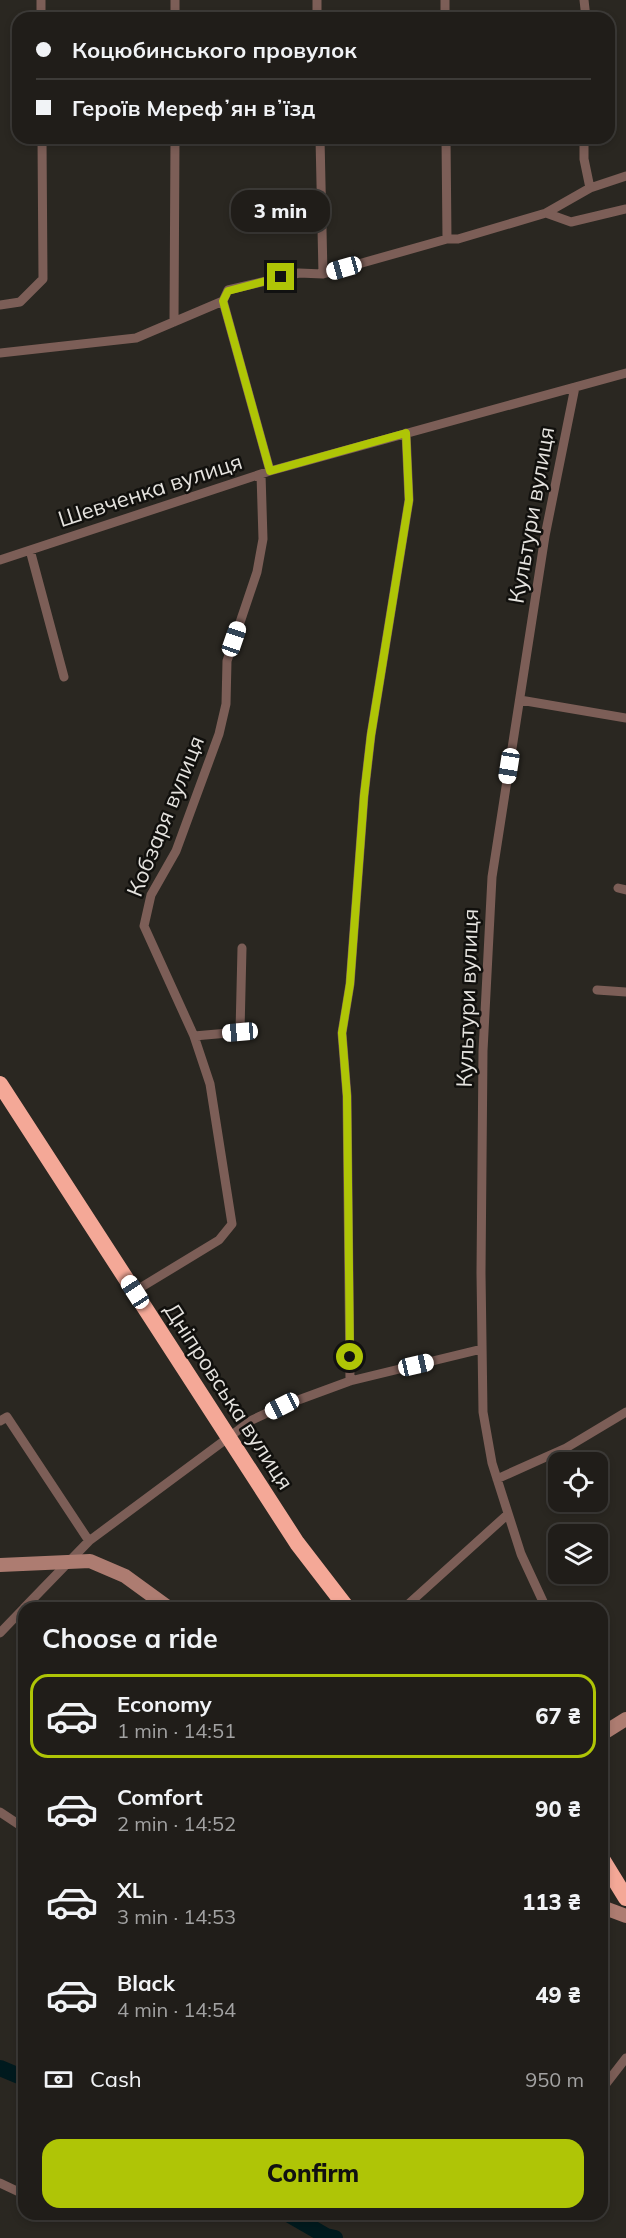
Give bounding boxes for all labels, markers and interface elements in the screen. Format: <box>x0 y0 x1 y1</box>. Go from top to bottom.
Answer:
text: Коцюбинського провулок <box>72 36 357 64</box>
text: Героїв Мерефʼян вʼїзд <box>72 94 315 122</box>
callout: 3 min <box>232 190 330 232</box>
text: 3 min <box>254 198 307 223</box>
car <box>324 254 364 282</box>
route end <box>267 263 294 290</box>
street label: Культури вулиця <box>502 425 560 605</box>
street label: Шевченка вулиця <box>54 447 246 533</box>
car <box>220 619 248 659</box>
street label: Кобзаря вулиця <box>120 732 210 900</box>
car <box>497 747 521 785</box>
street label: Культури вулиця <box>450 908 484 1088</box>
car <box>221 1021 259 1043</box>
car <box>118 1272 152 1312</box>
street label: Дніпровська вулиця <box>158 1297 300 1495</box>
route start <box>336 1343 363 1370</box>
car <box>396 1352 436 1378</box>
car <box>262 1390 302 1422</box>
map controls <box>548 1452 608 1584</box>
button: locate <box>548 1452 608 1512</box>
button: layers <box>548 1524 608 1584</box>
text: Choose a ride <box>42 1621 218 1655</box>
icon: car <box>45 1689 99 1743</box>
text: Economy <box>117 1690 212 1718</box>
text: 67 ₴ <box>535 1702 581 1730</box>
text: 1 min · 14:51 <box>117 1718 236 1743</box>
icon: car <box>45 1782 99 1836</box>
text: Comfort <box>117 1783 203 1811</box>
text: 90 ₴ <box>535 1795 581 1823</box>
text: 2 min · 14:52 <box>117 1811 236 1836</box>
icon: car <box>45 1875 99 1929</box>
text: XL <box>117 1876 144 1904</box>
text: 113 ₴ <box>522 1888 581 1916</box>
text: 3 min · 14:53 <box>117 1904 236 1929</box>
icon: car <box>45 1968 99 2022</box>
text: Black <box>117 1969 175 1997</box>
text: 49 ₴ <box>535 1981 581 2009</box>
text: 4 min · 14:54 <box>117 1997 236 2022</box>
icon: cash <box>42 2063 75 2096</box>
text: Cash <box>90 2065 142 2093</box>
text: 950 m <box>525 2067 584 2092</box>
button: Confirm <box>42 2139 584 2208</box>

